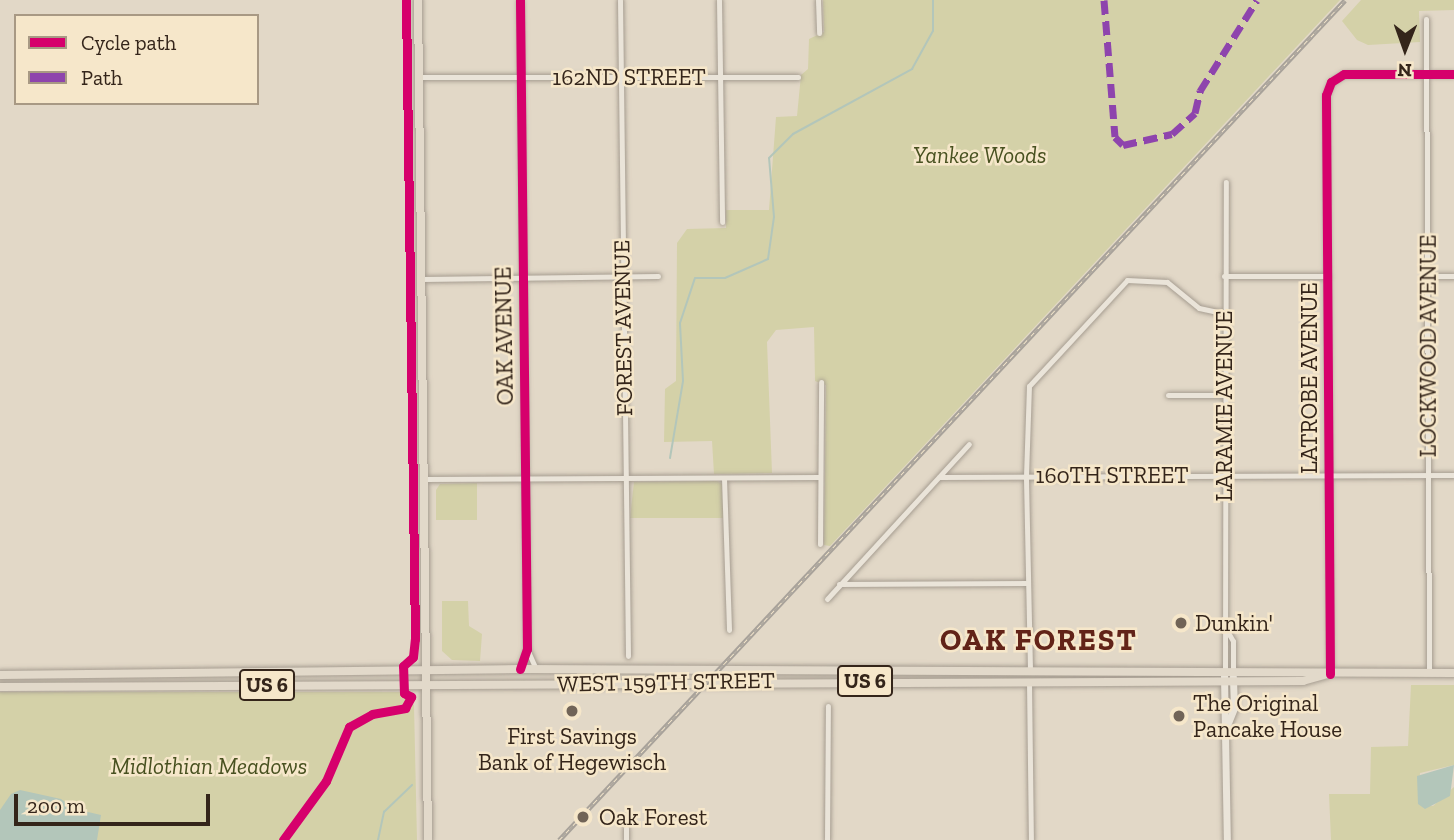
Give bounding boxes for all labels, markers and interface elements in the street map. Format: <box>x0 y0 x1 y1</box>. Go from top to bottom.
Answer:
legend <box>14 14 259 105</box>
north arrow <box>1370 14 1440 84</box>
text: Cycle path <box>81 30 176 55</box>
text: N <box>1397 59 1412 82</box>
street label: 162ND STREET <box>552 63 706 91</box>
text: Path <box>81 65 123 90</box>
park label: Yankee Woods <box>913 141 1047 169</box>
street label: LOCKWOOD AVENUE <box>1414 234 1442 458</box>
street label: FOREST AVENUE <box>608 239 638 417</box>
street label: OAK AVENUE <box>489 266 519 406</box>
street label: LATROBE AVENUE <box>1295 282 1323 474</box>
street label: LARAMIE AVENUE <box>1210 310 1238 502</box>
street label: 160TH STREET <box>1036 461 1188 489</box>
place label: Dunkin' <box>1195 609 1273 637</box>
marker: Dunkin' <box>1173 615 1189 631</box>
district label: OAK FOREST <box>941 622 1137 658</box>
road number: US 6 <box>837 664 893 698</box>
street label: WEST 159TH STREET <box>557 666 775 698</box>
road number: US 6 <box>239 668 295 702</box>
place label: The Original Pancake House <box>1193 689 1342 743</box>
marker: First Savings Bank of Hegewisch <box>564 703 580 719</box>
marker: The Original Pancake House <box>1171 708 1187 724</box>
place label: First Savings Bank of Hegewisch <box>478 722 666 776</box>
park label: Midlothian Meadows <box>111 752 307 780</box>
scale bar <box>18 780 214 824</box>
text: 200 m <box>27 793 85 818</box>
place label: Oak Forest <box>599 803 707 831</box>
marker: Oak Forest <box>573 807 593 827</box>

